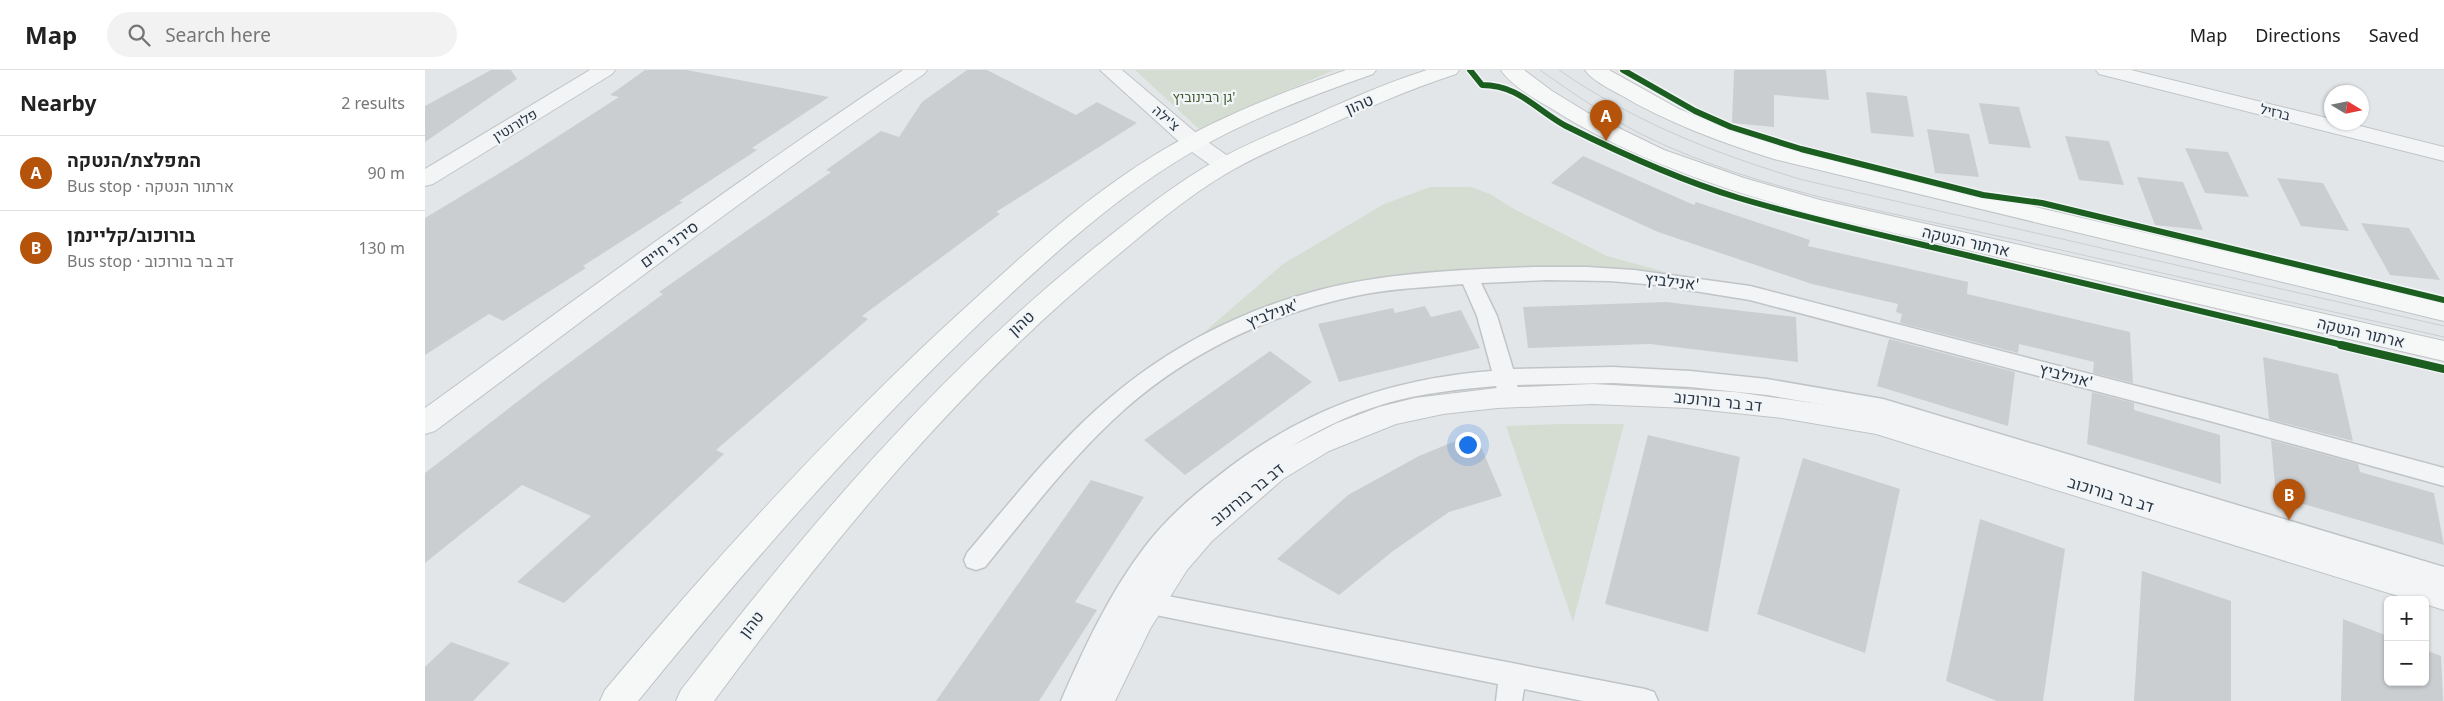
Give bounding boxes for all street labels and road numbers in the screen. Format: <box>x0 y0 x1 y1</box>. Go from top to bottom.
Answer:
street label: טהון <box>1342 88 1376 120</box>
street label: ברזיל <box>2258 99 2293 125</box>
street label: צ'ילה <box>1149 100 1184 135</box>
street label: פלורנטין <box>489 104 541 145</box>
street label: סירני חיים <box>635 215 703 273</box>
street label: ארתור הנטקה <box>1920 220 2012 262</box>
street label: אנילביץ' <box>1644 267 1700 295</box>
street label: אנילביץ' <box>1243 293 1301 333</box>
street label: טהון <box>1003 305 1039 341</box>
street label: ארתור הנטקה <box>2315 311 2407 353</box>
street label: אנילביץ' <box>2037 357 2095 393</box>
street label: דב בר בורוכוב <box>1673 385 1763 417</box>
street label: דב בר בורוכוב <box>1206 457 1288 531</box>
street label: דב בר בורוכוב <box>2065 470 2157 518</box>
street label: טהון <box>734 606 768 642</box>

